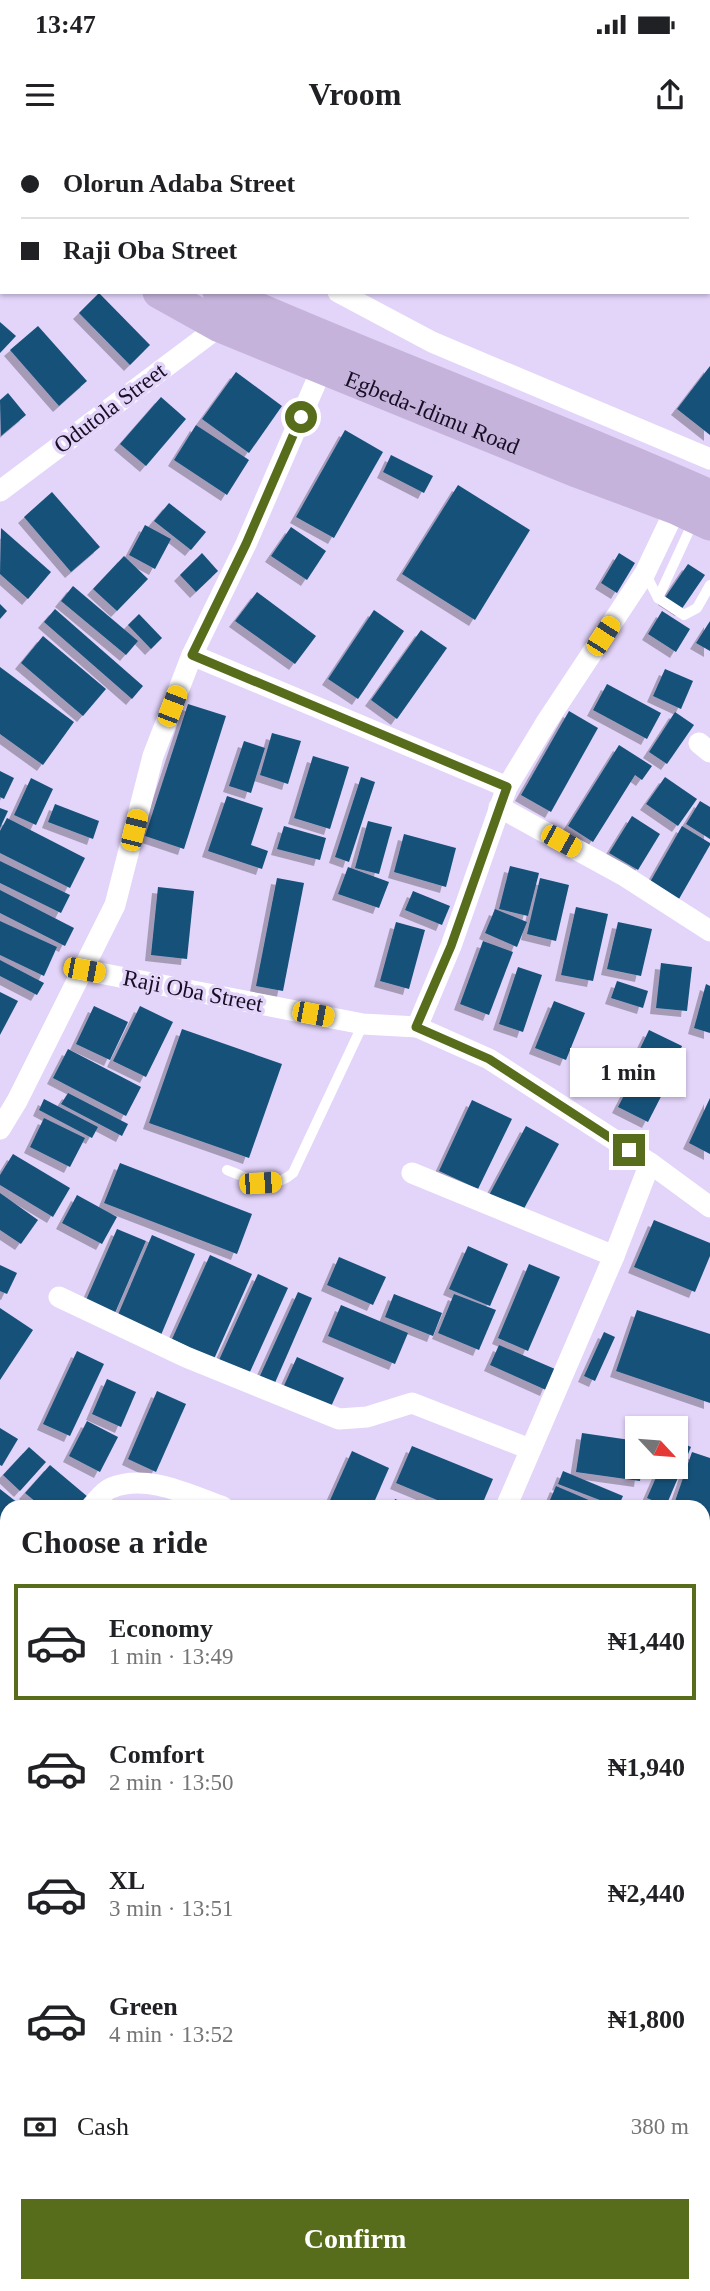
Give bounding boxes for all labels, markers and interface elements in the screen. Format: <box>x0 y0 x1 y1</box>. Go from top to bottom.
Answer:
text: 13:47 <box>35 10 96 39</box>
icon: menu <box>21 76 59 114</box>
text: Vroom <box>308 76 402 112</box>
icon: share <box>651 76 689 114</box>
text: Olorun Adaba Street <box>63 169 295 198</box>
text: Raji Oba Street <box>63 236 237 265</box>
street label: Odutola Street <box>49 357 171 458</box>
street label: Egbeda-Idimu Road <box>341 366 524 459</box>
route start <box>285 401 317 433</box>
car <box>583 613 624 659</box>
car <box>155 683 190 729</box>
car <box>119 807 150 853</box>
car <box>538 822 585 860</box>
car <box>62 956 107 984</box>
street label: Raji Oba Street <box>121 965 266 1017</box>
car <box>291 1000 336 1028</box>
callout: 1 min <box>571 1048 687 1098</box>
text: 1 min <box>600 1060 656 1085</box>
route end <box>613 1134 645 1166</box>
car <box>239 1171 282 1195</box>
north arrow <box>625 1416 688 1479</box>
map controls <box>625 1416 688 1479</box>
text: Choose a ride <box>21 1524 208 1560</box>
icon: car <box>25 1611 88 1674</box>
text: Economy <box>109 1614 213 1643</box>
text: ₦1,440 <box>608 1627 685 1656</box>
text: 1 min · 13:49 <box>109 1644 234 1669</box>
icon: car <box>25 1737 88 1800</box>
text: Comfort <box>109 1740 204 1769</box>
text: ₦1,940 <box>608 1753 685 1782</box>
text: 2 min · 13:50 <box>109 1770 234 1795</box>
icon: car <box>25 1863 88 1926</box>
text: XL <box>109 1866 145 1895</box>
text: ₦2,440 <box>608 1879 685 1908</box>
text: 3 min · 13:51 <box>109 1896 234 1921</box>
icon: car <box>25 1989 88 2052</box>
text: Green <box>109 1992 178 2021</box>
text: ₦1,800 <box>608 2005 685 2034</box>
text: 4 min · 13:52 <box>109 2022 234 2047</box>
icon: cash <box>21 2108 59 2146</box>
text: Cash <box>77 2112 129 2141</box>
text: 380 m <box>631 2114 689 2139</box>
button: Confirm <box>21 2199 689 2279</box>

